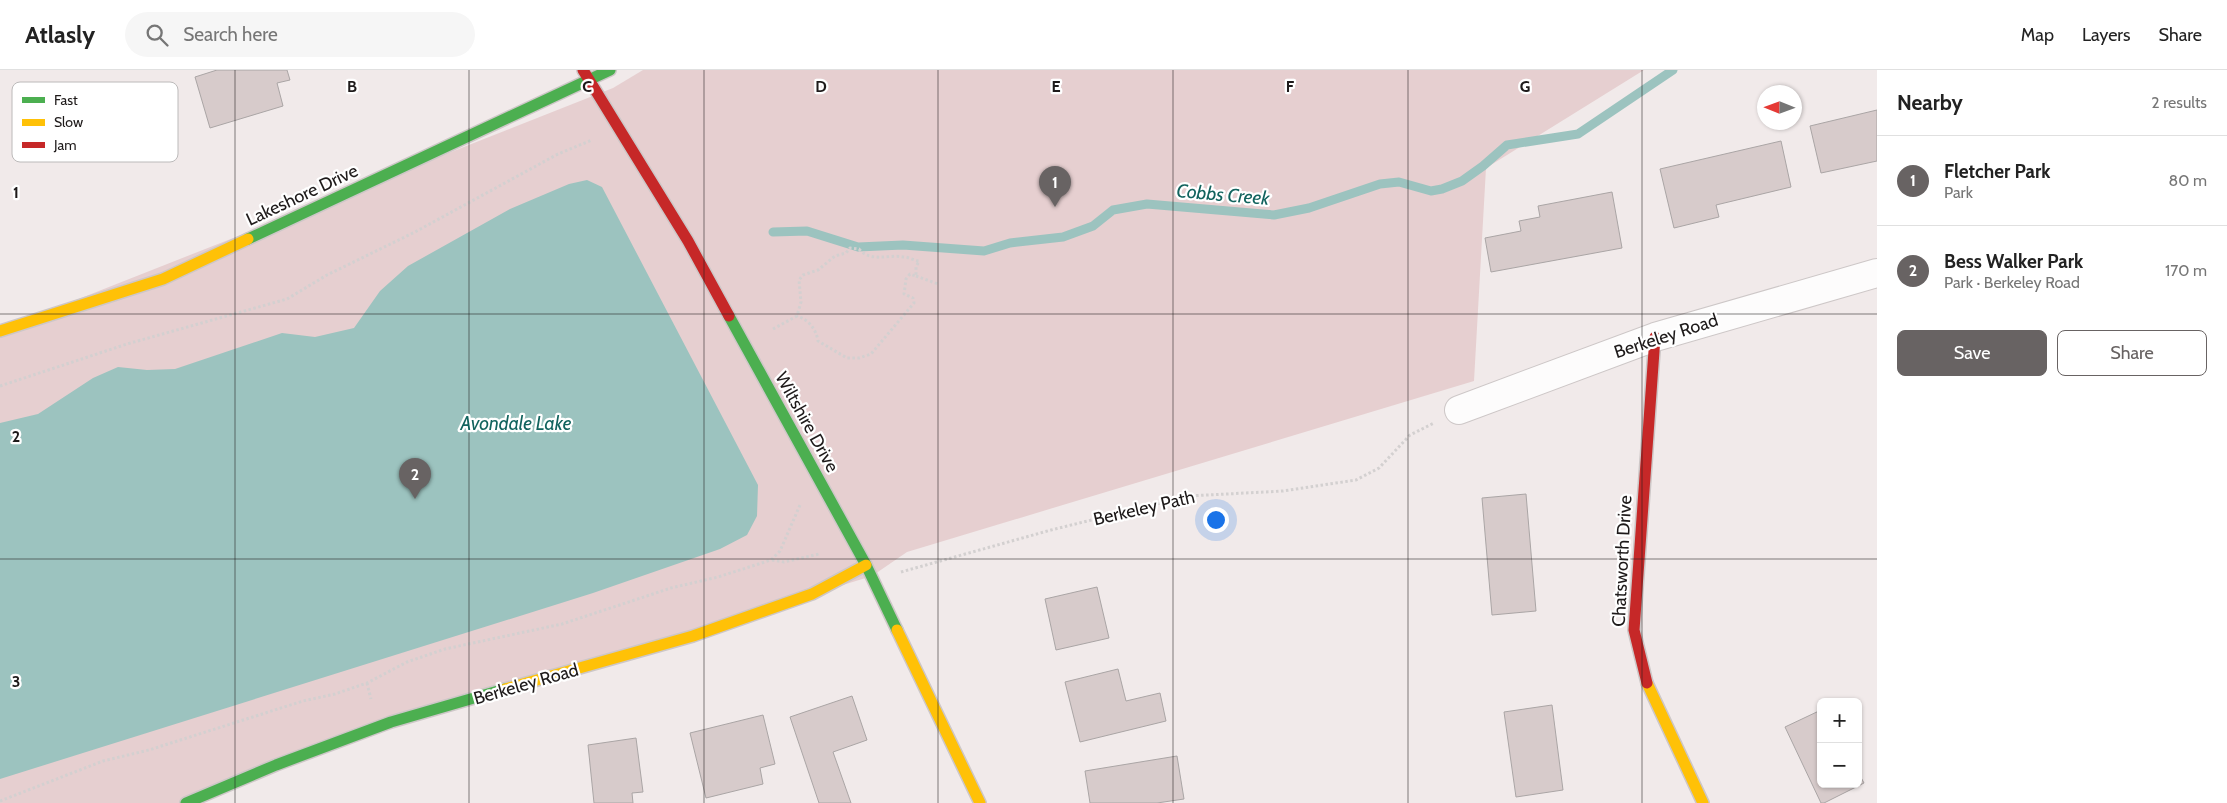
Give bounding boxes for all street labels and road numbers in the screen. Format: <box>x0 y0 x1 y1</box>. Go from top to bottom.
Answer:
street label: Lakeshore Drive <box>243 160 361 230</box>
street label: Berkeley Road <box>1611 309 1721 363</box>
street label: Wiltshire Drive <box>770 368 844 476</box>
street label: Berkeley Path <box>1091 486 1197 530</box>
street label: Chatsworth Drive <box>1608 495 1636 627</box>
street label: Berkeley Road <box>471 659 581 709</box>

